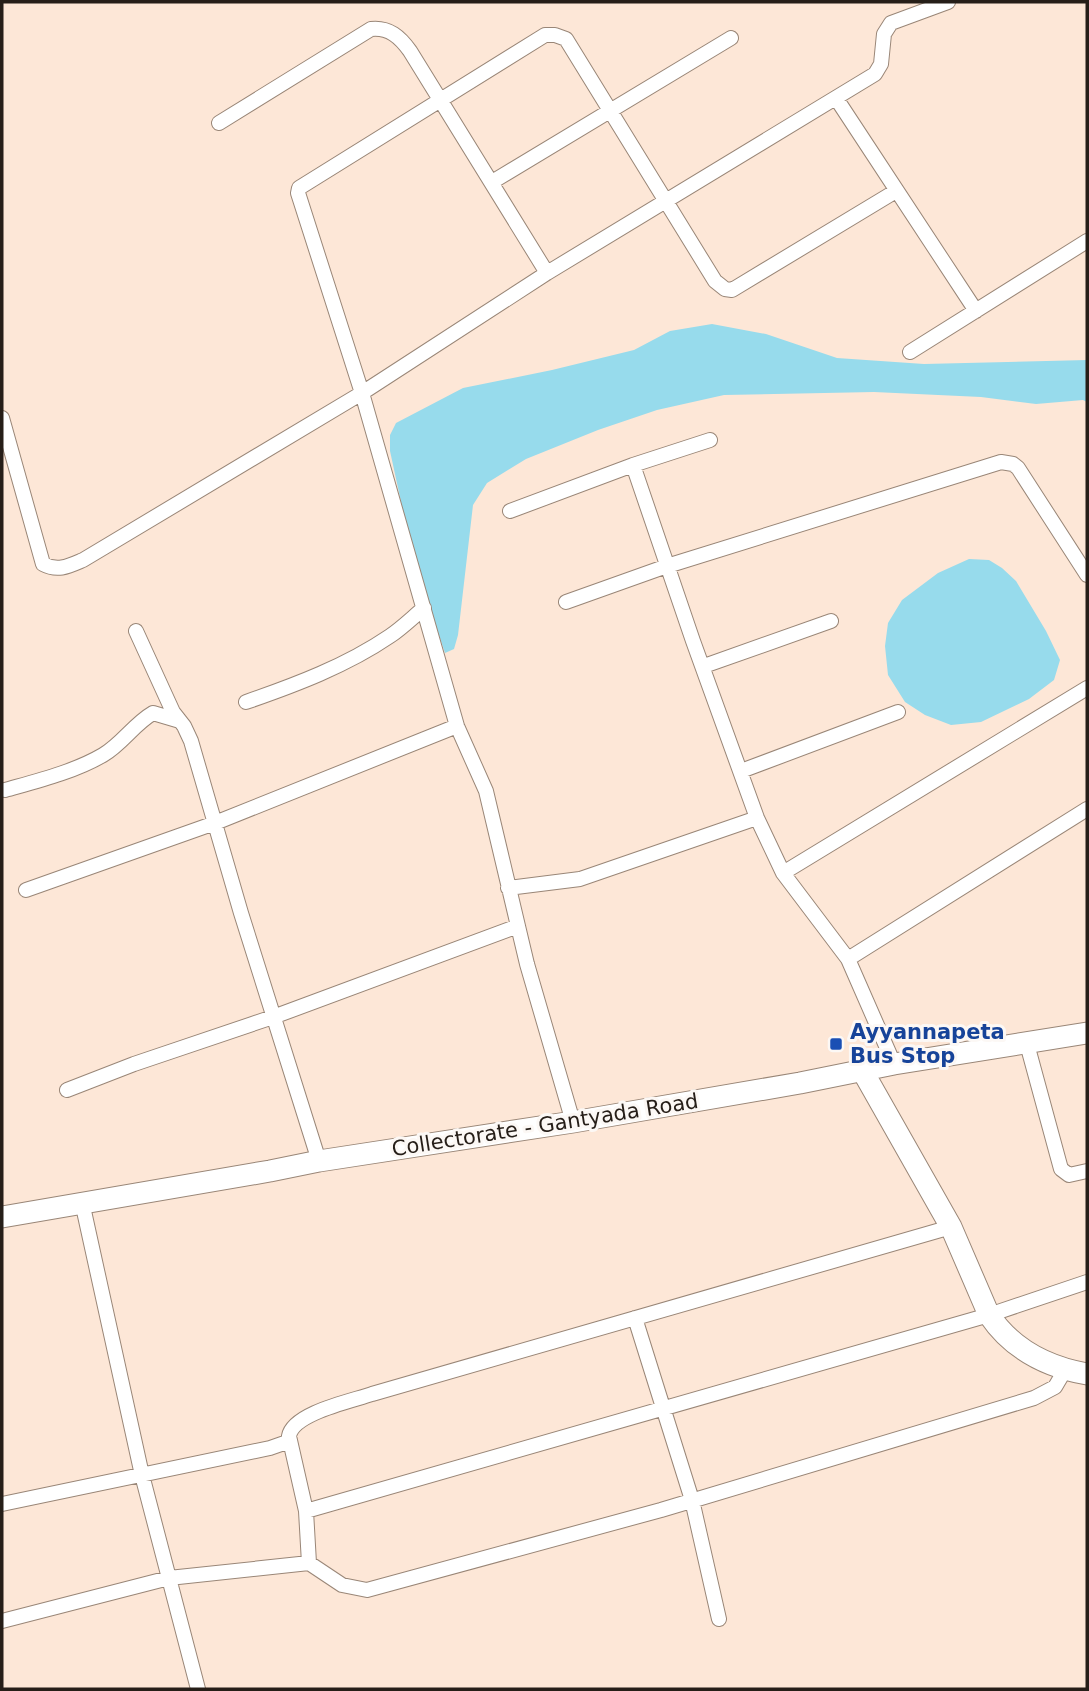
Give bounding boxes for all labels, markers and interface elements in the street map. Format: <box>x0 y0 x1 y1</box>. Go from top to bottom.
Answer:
place label: Ayyannapeta Bus Stop <box>850 1020 1005 1068</box>
marker: Ayyannapeta Bus Stop <box>828 1036 844 1052</box>
street label: Collectorate - Gantyada Road <box>390 1089 700 1161</box>

